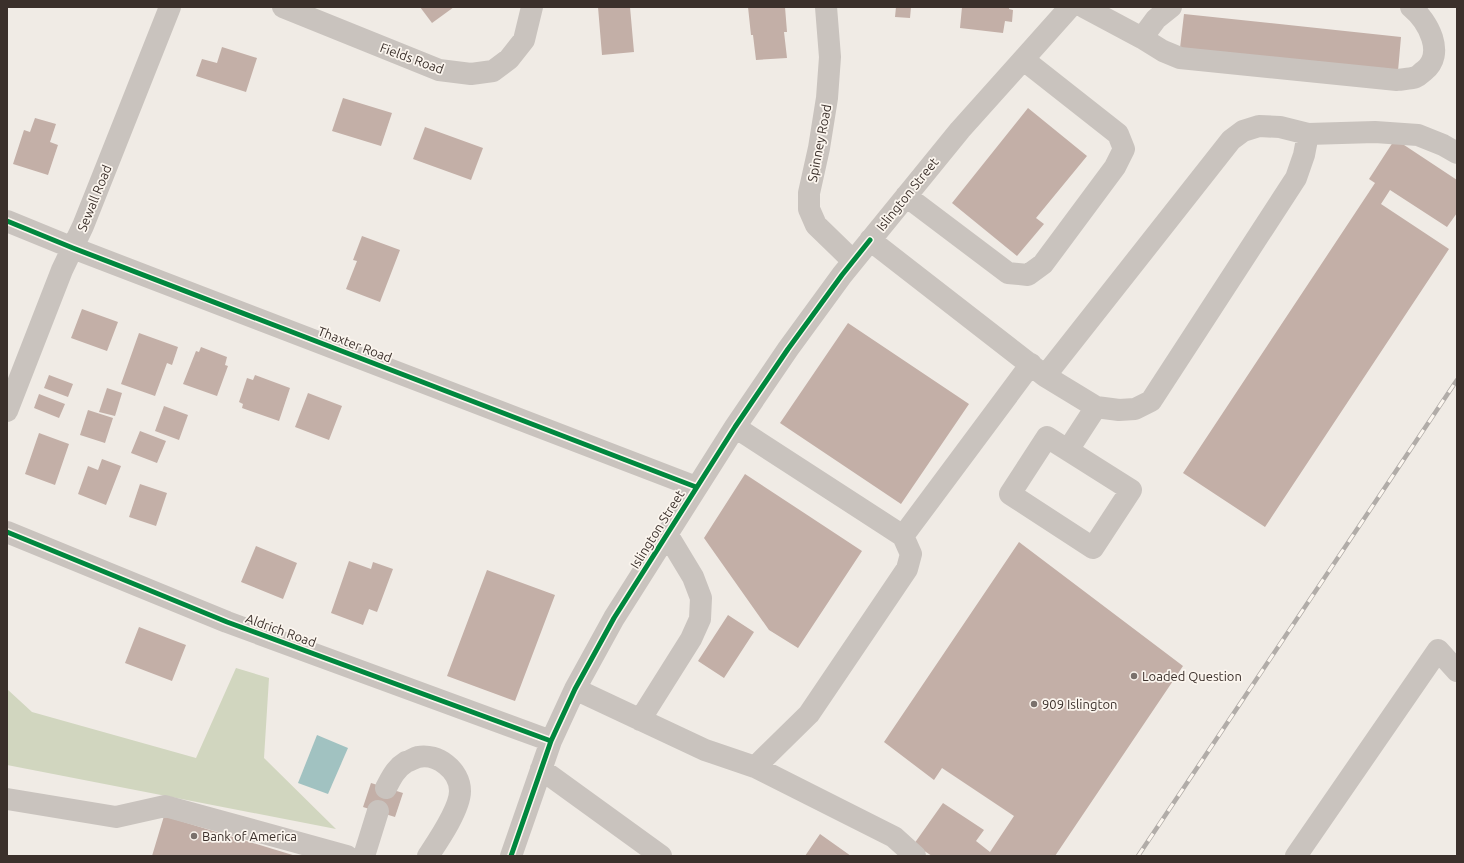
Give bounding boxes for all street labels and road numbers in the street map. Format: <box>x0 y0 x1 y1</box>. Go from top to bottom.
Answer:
street label: Fields Road <box>378 40 446 76</box>
street label: Spinney Road <box>805 103 833 183</box>
street label: Islington Street <box>873 155 941 233</box>
street label: Sewall Road <box>74 163 114 233</box>
street label: Thaxter Road <box>316 323 394 365</box>
street label: Islington Street <box>627 487 687 571</box>
street label: Aldrich Road <box>244 611 318 649</box>

